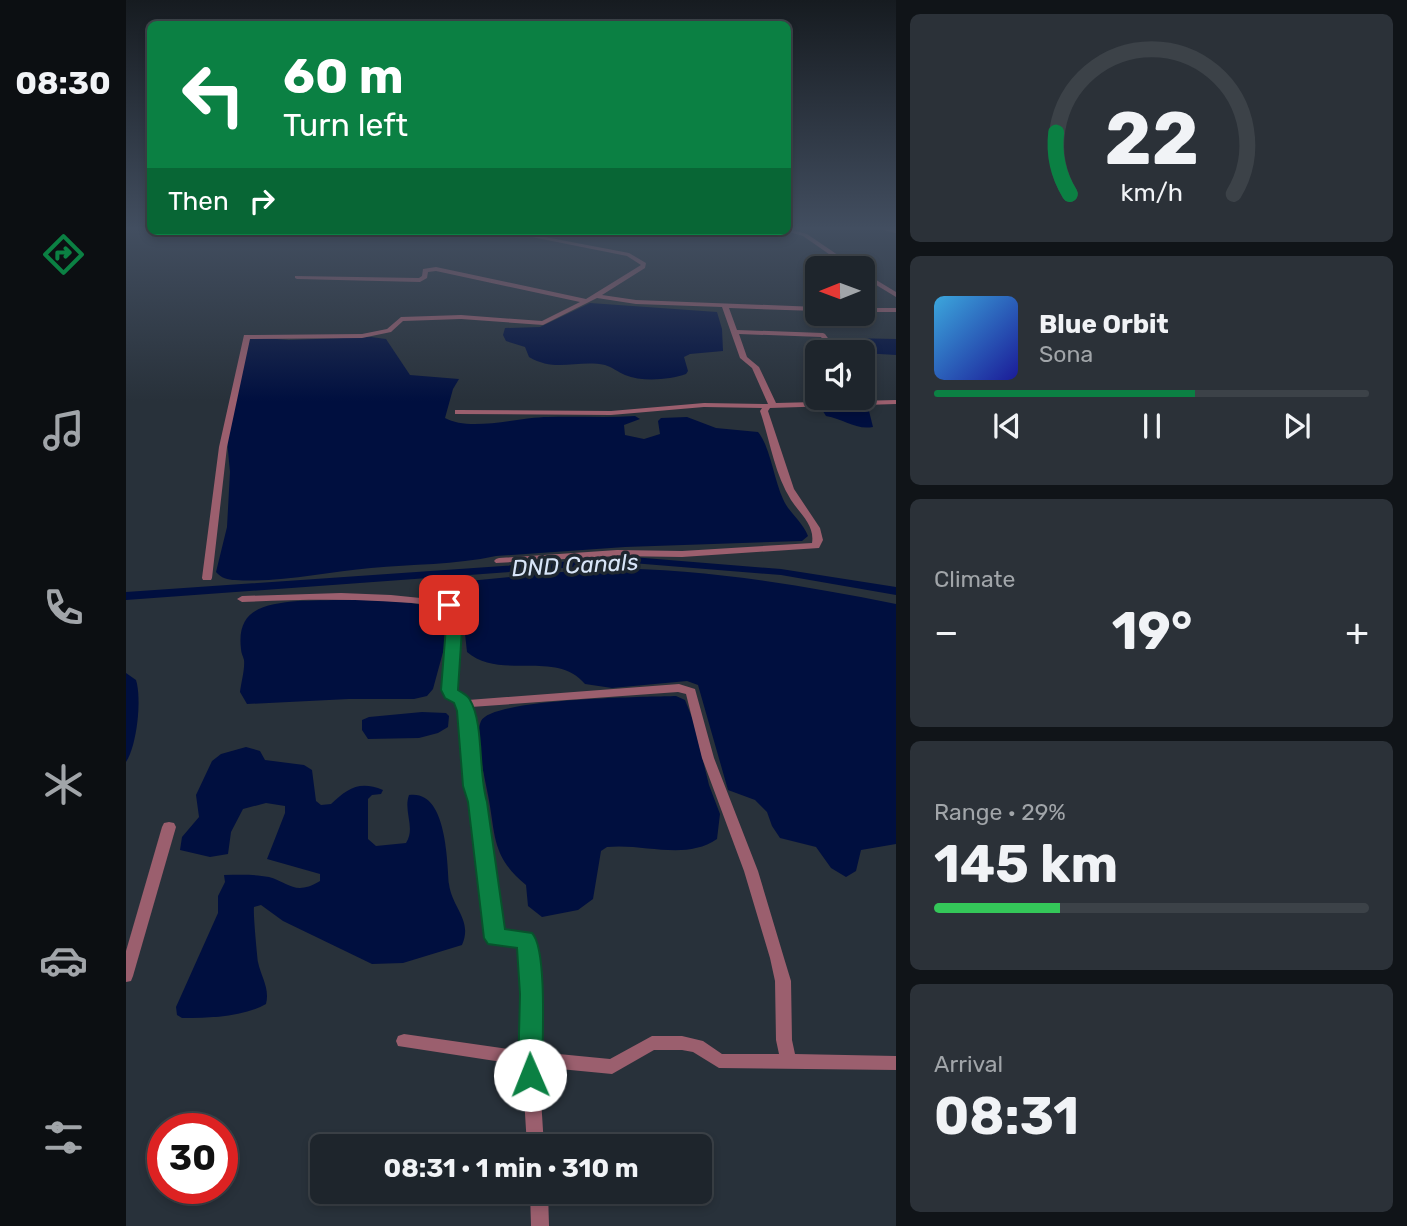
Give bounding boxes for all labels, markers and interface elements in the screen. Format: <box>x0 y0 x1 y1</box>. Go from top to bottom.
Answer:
text: 60 m <box>283 47 404 105</box>
icon: left <box>168 49 259 140</box>
text: 08:30 <box>15 64 111 102</box>
text: 22 <box>1104 97 1199 183</box>
text: Turn left <box>283 106 408 144</box>
text: km/h <box>1120 178 1183 207</box>
icon: right <box>243 182 281 220</box>
text: Then <box>168 186 229 217</box>
icon: directions <box>39 230 88 279</box>
north arrow <box>805 256 875 326</box>
map controls <box>805 256 875 410</box>
text: Blue Orbit <box>1039 309 1169 340</box>
button: sound <box>805 340 875 410</box>
text: Sona <box>1039 340 1093 368</box>
icon: music <box>39 406 88 455</box>
icon: previous <box>988 407 1026 445</box>
icon: pause <box>1133 407 1171 445</box>
icon: next <box>1278 407 1316 445</box>
water label: DND Canals <box>511 548 639 582</box>
text: Climate <box>934 565 1015 593</box>
pin <box>419 575 479 635</box>
icon: phone <box>39 583 88 632</box>
icon: arrive <box>430 586 468 624</box>
text: 19° <box>1112 600 1192 662</box>
text: − <box>934 609 959 655</box>
text: + <box>1345 609 1369 655</box>
icon: climate <box>39 760 88 809</box>
text: Range · 29% <box>934 798 1066 826</box>
text: 145 km <box>934 833 1118 895</box>
icon: car <box>39 936 88 985</box>
position arrow <box>493 1038 567 1112</box>
text: Arrival <box>934 1050 1003 1078</box>
text: 08:31 <box>934 1085 1079 1147</box>
icon: filters <box>39 1113 88 1162</box>
speed limit sign: 30 <box>147 1113 238 1204</box>
text: 08:31 · 1 min · 310 m <box>383 1153 639 1184</box>

